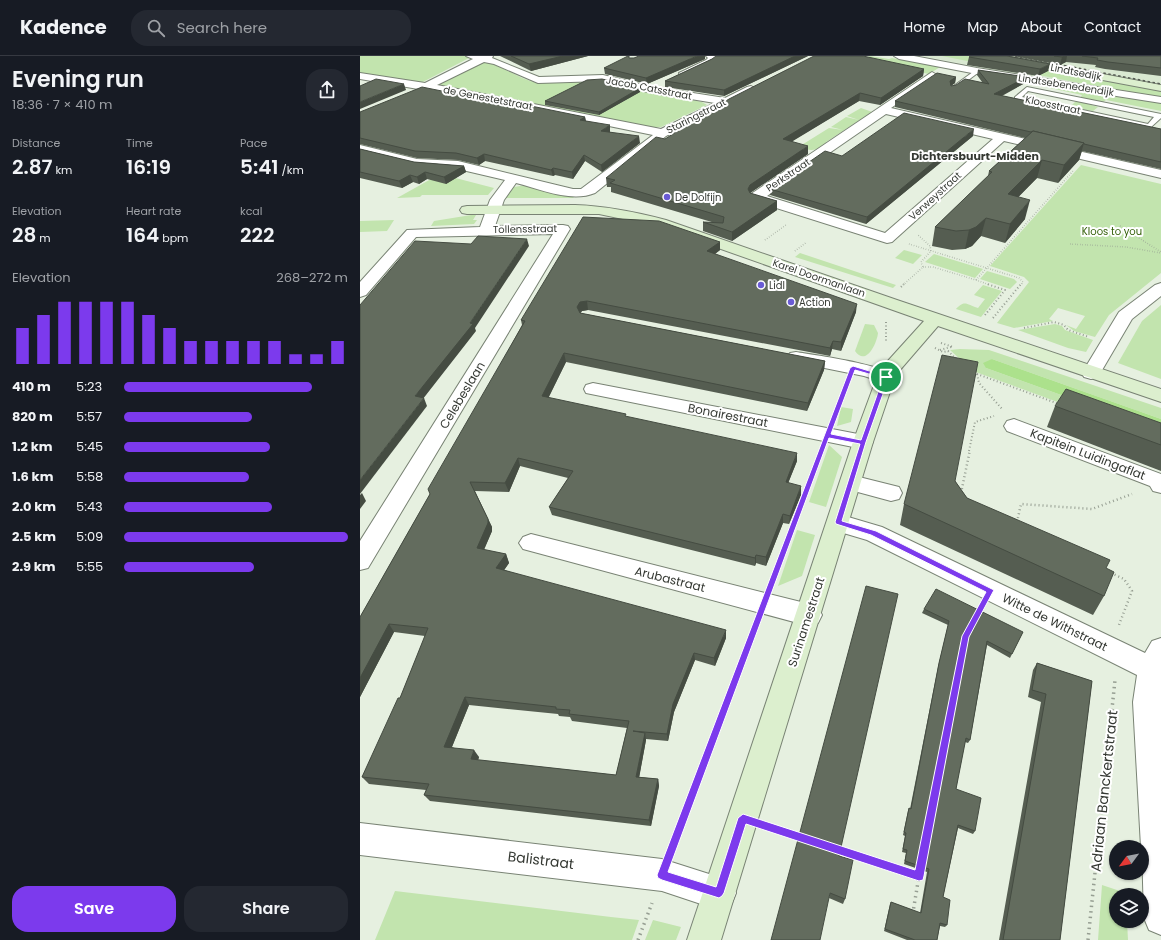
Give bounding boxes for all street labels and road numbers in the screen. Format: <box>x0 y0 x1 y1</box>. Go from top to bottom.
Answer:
street label: Lindtsedijk <box>1049 60 1104 84</box>
street label: Lindtsebenedendijk <box>1017 70 1116 100</box>
street label: Jacob Catsstraat <box>605 72 694 104</box>
street label: de Genestetstraat <box>442 82 534 114</box>
street label: Kloosstraat <box>1024 92 1082 118</box>
street label: Staringstraat <box>663 94 729 138</box>
street label: Perkstraat <box>763 154 813 195</box>
street label: Verweystraat <box>905 168 965 224</box>
street label: Tollensstraat <box>493 221 558 237</box>
street label: Karel Doormanlaan <box>771 255 867 301</box>
street label: Celebeslaan <box>435 358 489 432</box>
street label: Bonairestraat <box>686 399 770 431</box>
street label: Kapitein Luidingaflat <box>1028 424 1148 484</box>
street label: Arubastraat <box>633 562 707 596</box>
street label: Surinamestraat <box>783 575 829 669</box>
street label: Witte de Withstraat <box>999 589 1111 655</box>
street label: Adriaan Banckertstraat <box>1086 709 1122 873</box>
street label: Balistraat <box>507 846 575 874</box>

